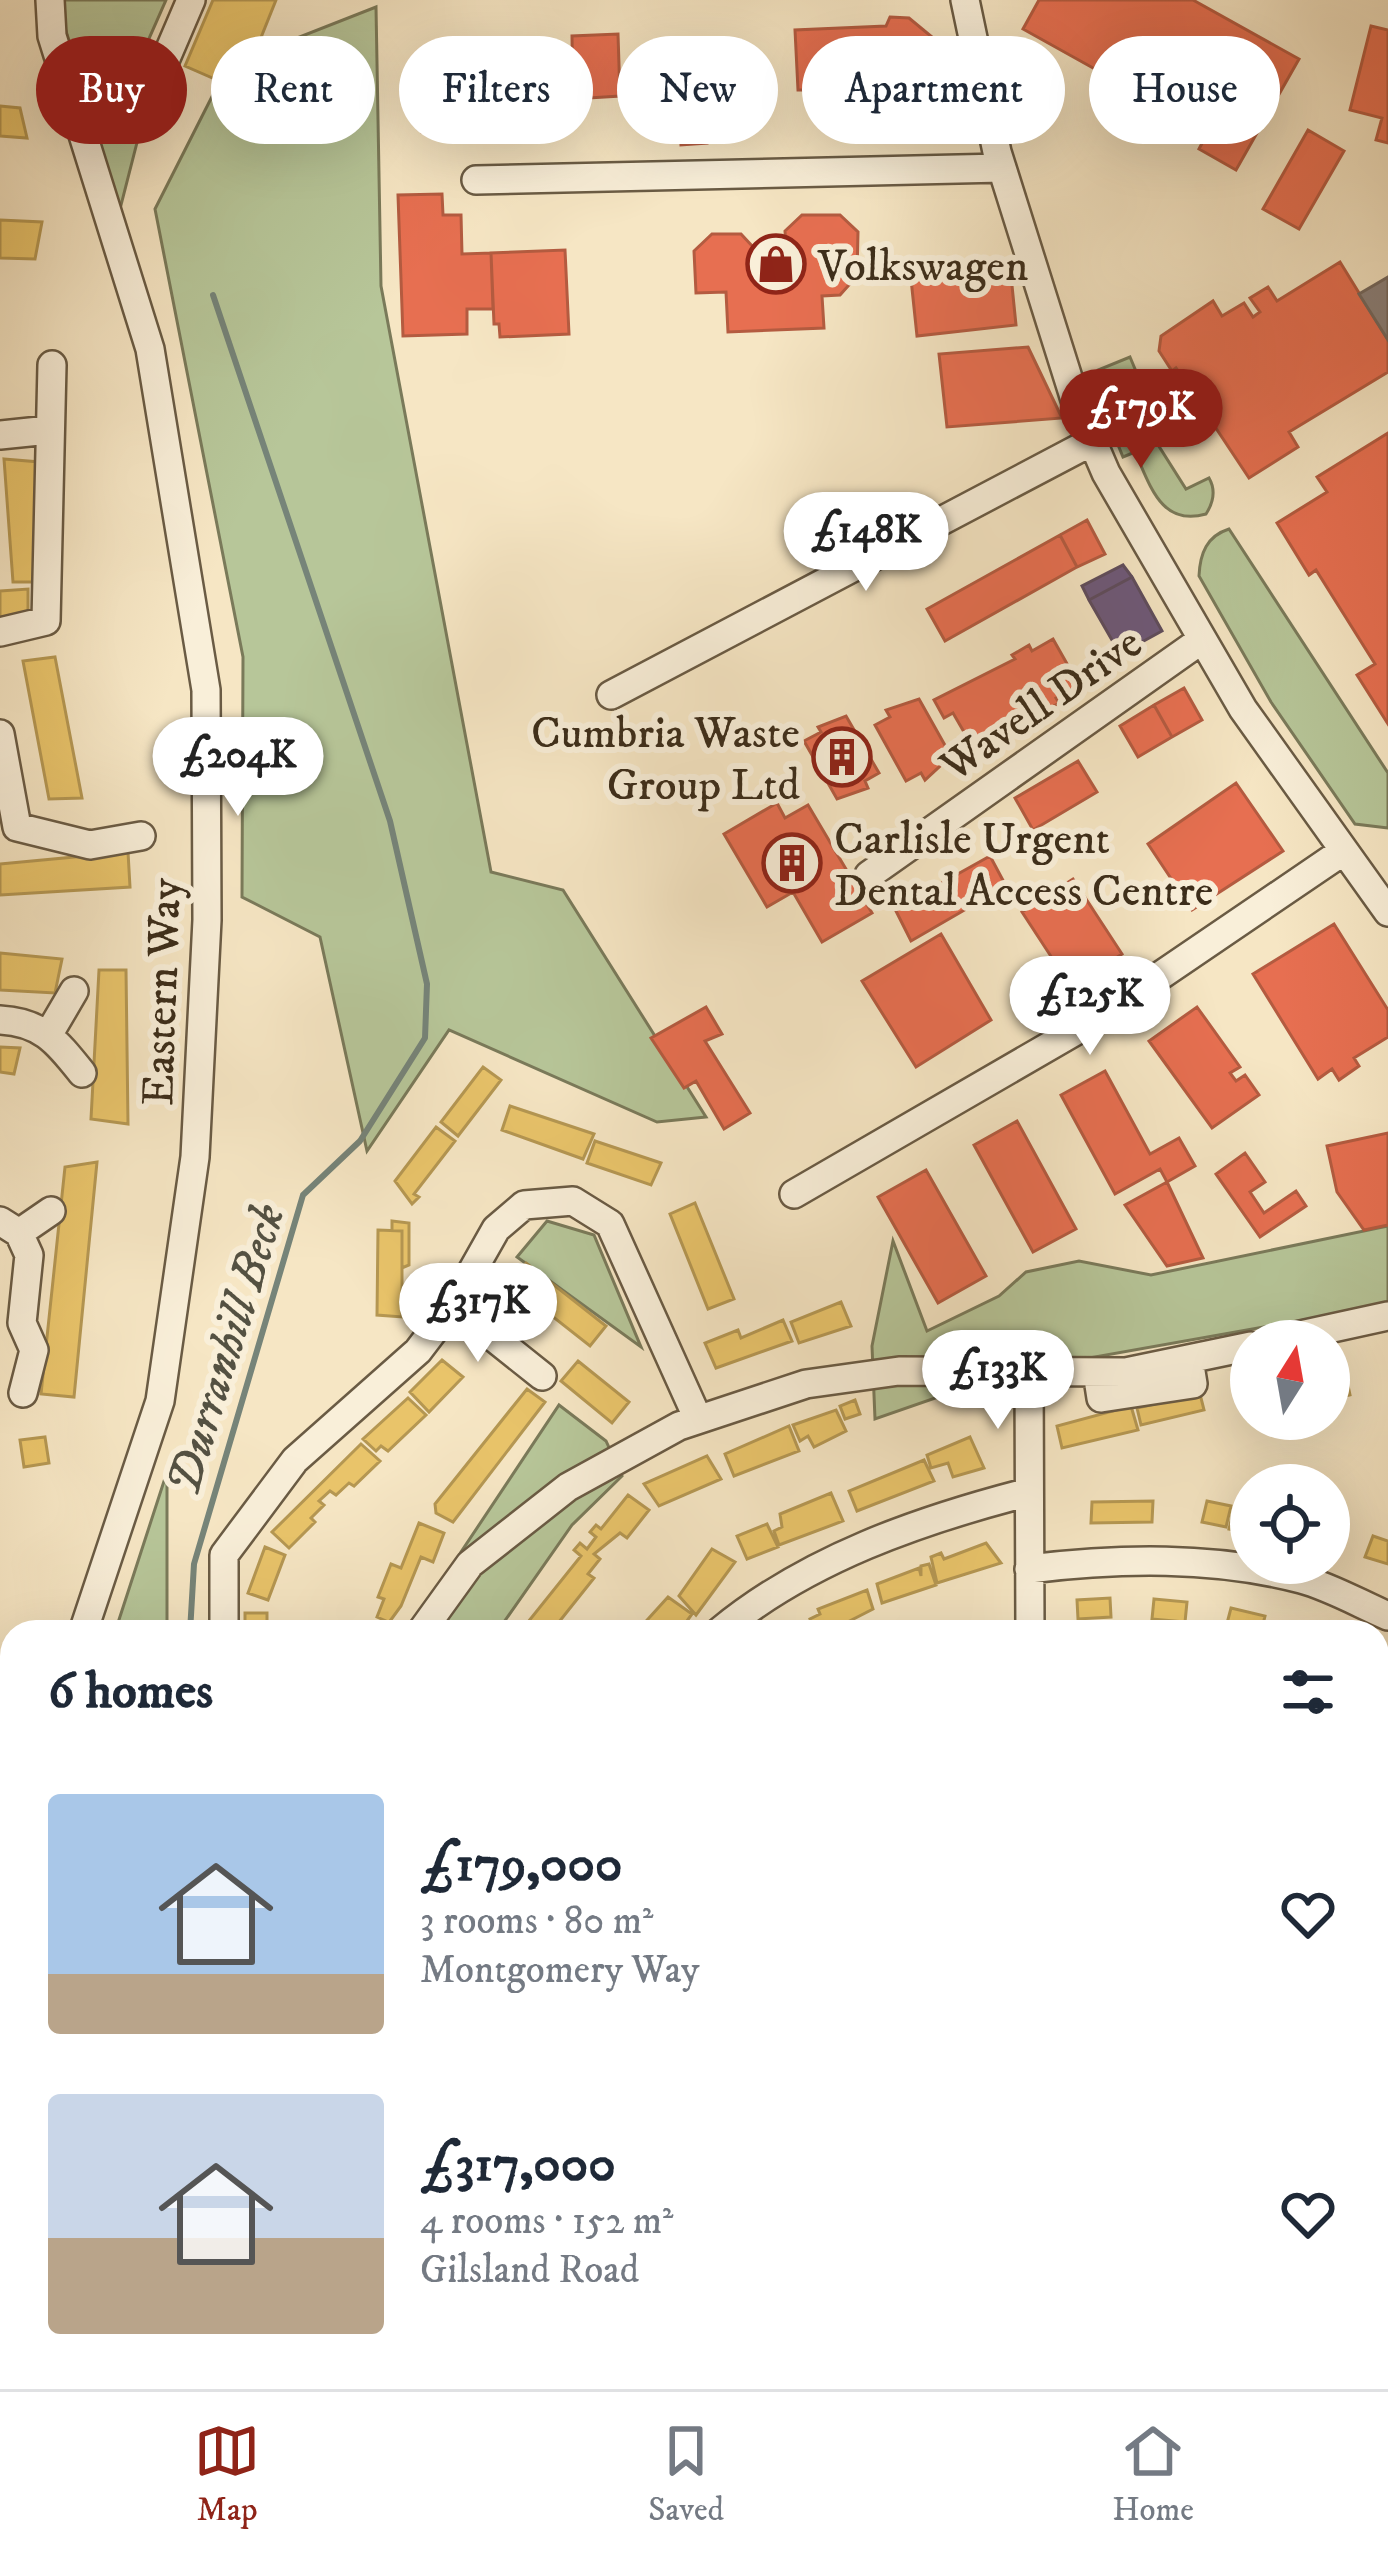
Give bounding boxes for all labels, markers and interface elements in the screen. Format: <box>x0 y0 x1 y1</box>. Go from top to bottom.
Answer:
chip: Buy <box>36 36 187 144</box>
chip: Rent <box>211 36 375 144</box>
chip: Filters <box>399 36 593 144</box>
chip: New <box>617 36 778 144</box>
chip: Apartment <box>802 36 1065 144</box>
chip: House <box>1089 36 1280 144</box>
shop icon: Volkswagen <box>745 233 807 295</box>
place label: Volkswagen <box>817 239 1028 295</box>
pin: £179K <box>1057 369 1225 471</box>
text: £179K <box>1087 383 1195 432</box>
pin: £148K <box>782 492 950 594</box>
text: £148K <box>811 506 921 555</box>
street label: Wavell Drive <box>930 616 1153 796</box>
place label: Cumbria Waste Group Ltd <box>531 706 801 814</box>
pin: £204K <box>154 717 322 819</box>
building icon: Cumbria Waste Group Ltd <box>811 726 873 788</box>
text: £204K <box>180 731 296 780</box>
place label: Carlisle Urgent Dental Access Centre <box>834 812 1214 920</box>
building icon: Carlisle Urgent Dental Access Centre <box>761 832 823 894</box>
street label: Eastern Way <box>131 877 195 1107</box>
pin: £125K <box>1006 956 1174 1058</box>
text: £125K <box>1036 970 1144 1019</box>
water label: Durranhill Beck <box>154 1197 300 1503</box>
pin: £317K <box>394 1263 562 1365</box>
text: £317K <box>426 1277 530 1326</box>
north arrow <box>1230 1320 1350 1440</box>
map controls <box>1230 1320 1350 1584</box>
pin: £133K <box>914 1330 1082 1432</box>
text: £133K <box>949 1344 1047 1393</box>
button: locate <box>1230 1464 1350 1584</box>
icon: filters <box>1275 1659 1341 1725</box>
text: 6 homes <box>48 1660 213 1724</box>
text: £179,000 <box>420 1833 622 1897</box>
icon: home <box>144 1842 288 1986</box>
icon: heart <box>1275 1881 1341 1947</box>
text: 3 rooms · 80 m² <box>420 1897 653 1946</box>
text: Montgomery Way <box>420 1946 700 1995</box>
text: £317,000 <box>420 2133 616 2197</box>
icon: home <box>144 2142 288 2286</box>
icon: heart <box>1275 2181 1341 2247</box>
text: 4 rooms · 152 m² <box>420 2197 673 2246</box>
text: Gilsland Road <box>420 2246 639 2295</box>
tab: Map <box>194 2418 260 2531</box>
tab: Saved <box>648 2418 724 2531</box>
tab: Home <box>1112 2418 1194 2531</box>

